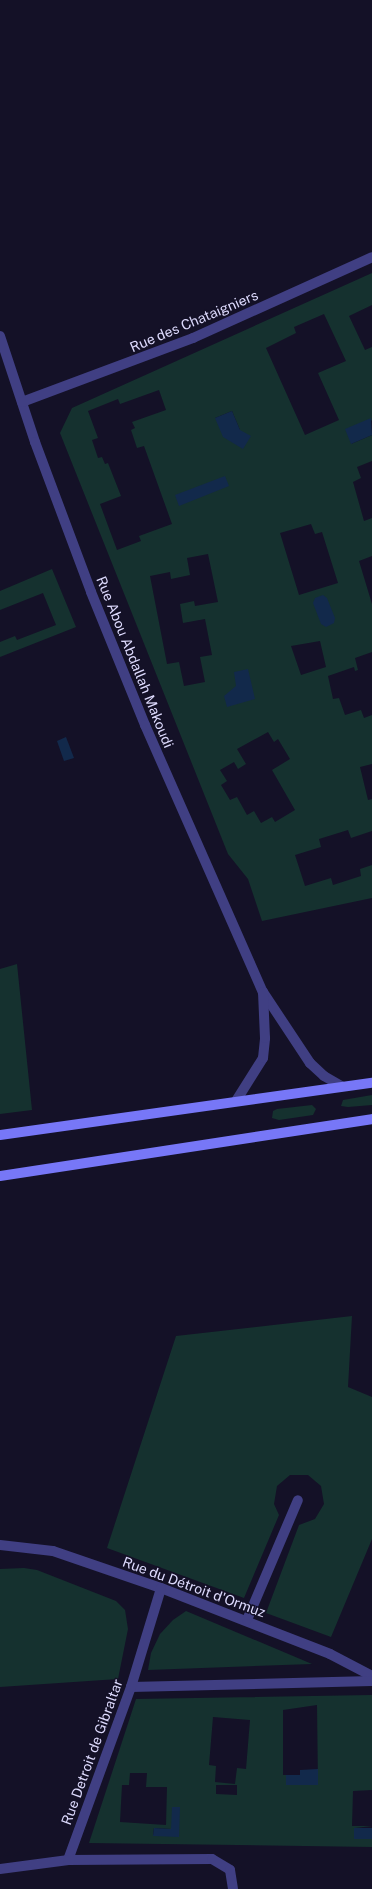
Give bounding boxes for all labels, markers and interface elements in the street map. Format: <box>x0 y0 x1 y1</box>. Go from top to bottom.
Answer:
street label: Rue des Chataigniers <box>127 286 261 356</box>
street label: Rue Abou Abdallah Makoudi <box>93 574 177 750</box>
street label: Rue du Détroit d'Ormuz <box>120 1553 268 1621</box>
street label: Rue Detroit de Gibraltar <box>58 1677 126 1827</box>

